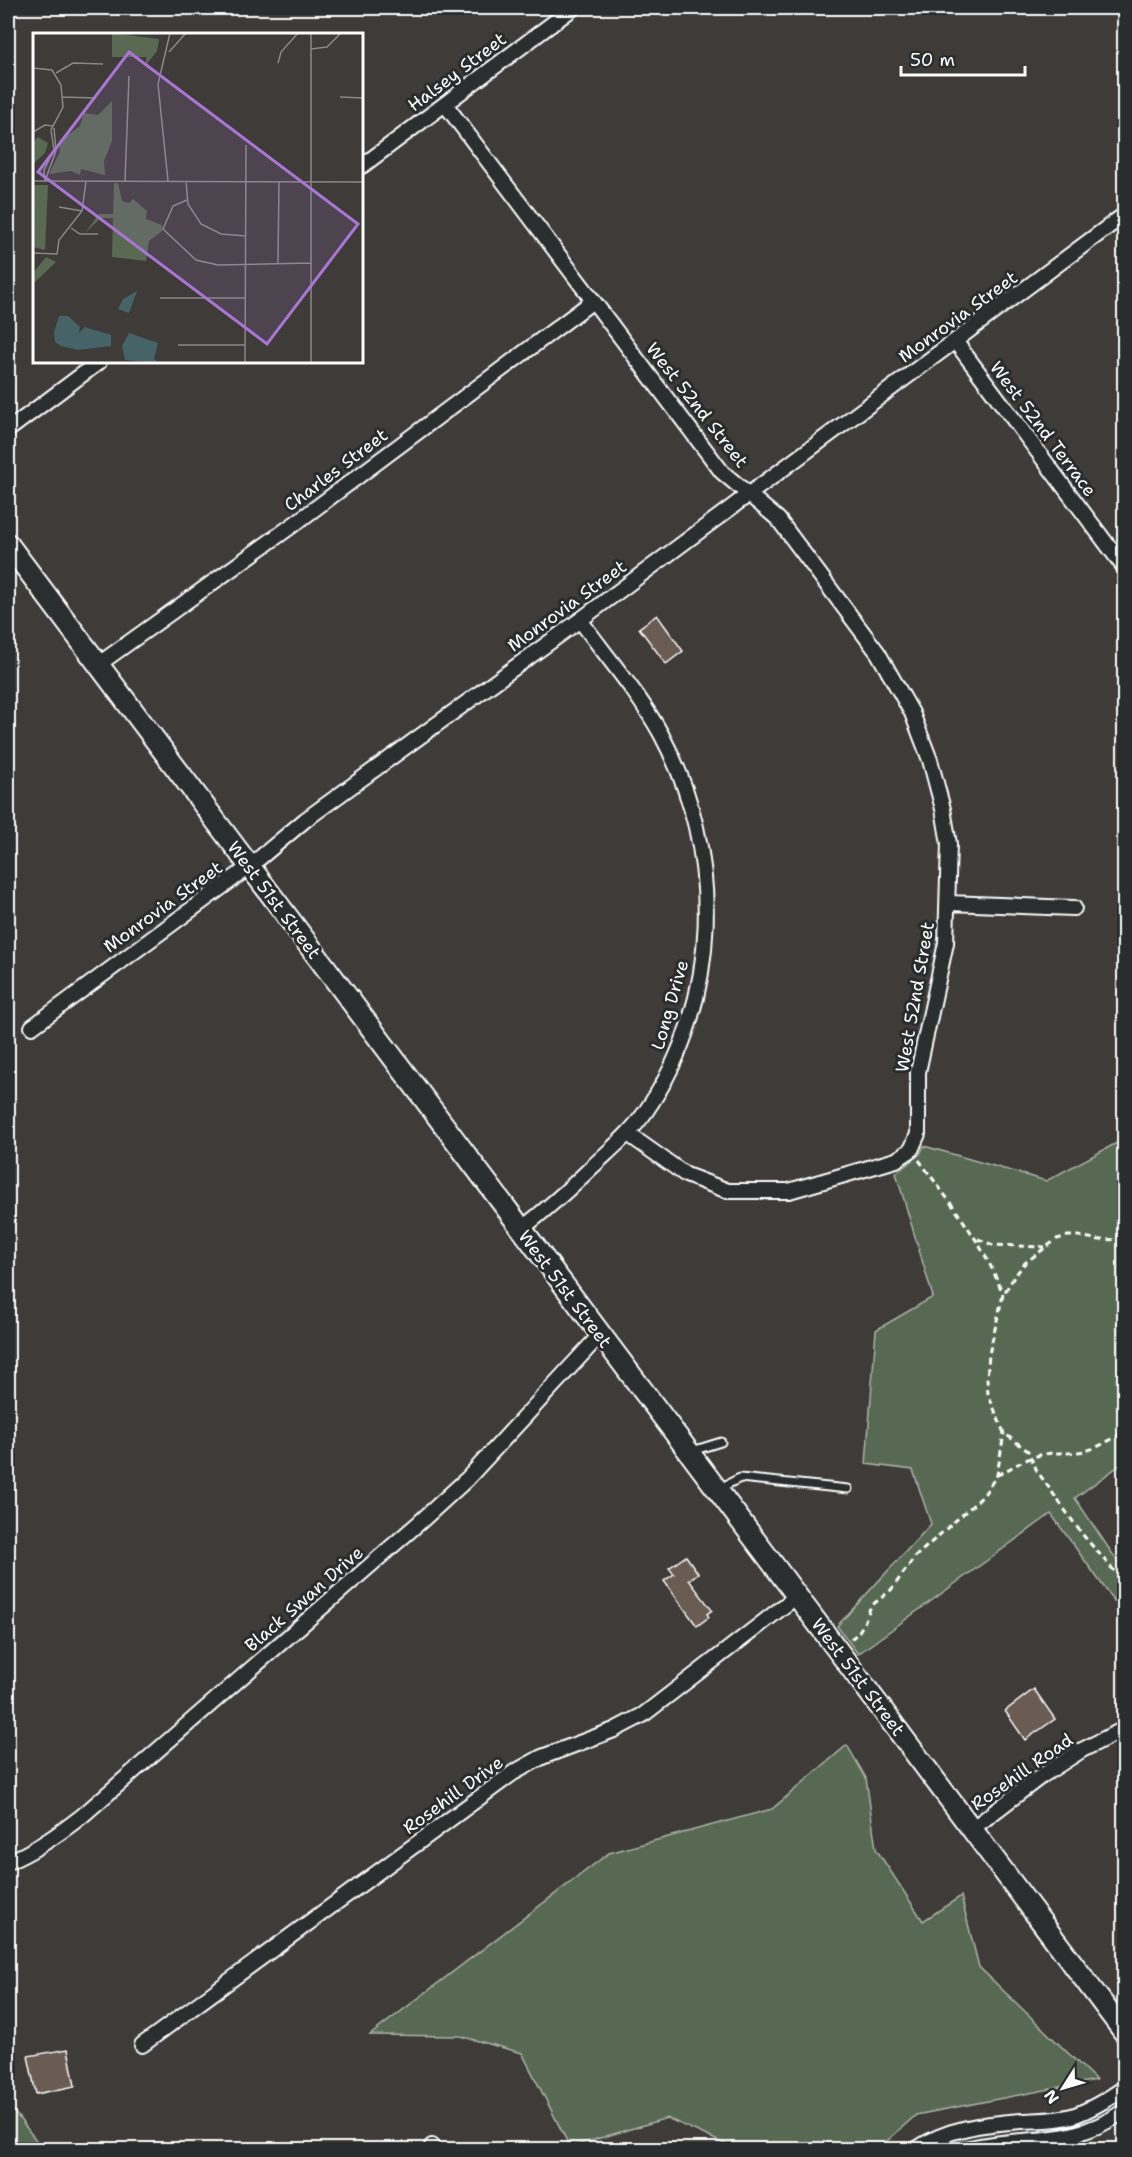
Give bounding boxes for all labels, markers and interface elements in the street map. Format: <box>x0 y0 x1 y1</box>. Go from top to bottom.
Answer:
street label: Halsey Street <box>403 27 511 117</box>
inset map <box>33 33 363 363</box>
scale bar <box>901 39 1026 77</box>
text: 50 m <box>910 48 955 72</box>
street label: Monrovia Street <box>894 266 1022 368</box>
street label: West 52nd Street <box>641 337 754 473</box>
street label: West 52nd Terrace <box>984 356 1102 502</box>
street label: Charles Street <box>279 423 393 517</box>
street label: Monrovia Street <box>503 555 631 657</box>
street label: West 51st Street <box>222 836 326 964</box>
street label: Monrovia Street <box>99 856 227 958</box>
street label: West 52nd Street <box>890 920 940 1074</box>
street label: Long Drive <box>646 957 694 1053</box>
street label: West 51st Street <box>513 1225 617 1353</box>
street label: Black Swan Drive <box>240 1541 368 1657</box>
street label: West 51st Street <box>806 1613 910 1741</box>
street label: Rosehill Road <box>966 1728 1078 1816</box>
street label: Rosehill Drive <box>398 1751 508 1839</box>
north arrow <box>1033 2058 1093 2118</box>
text: N <box>1039 2085 1064 2108</box>

